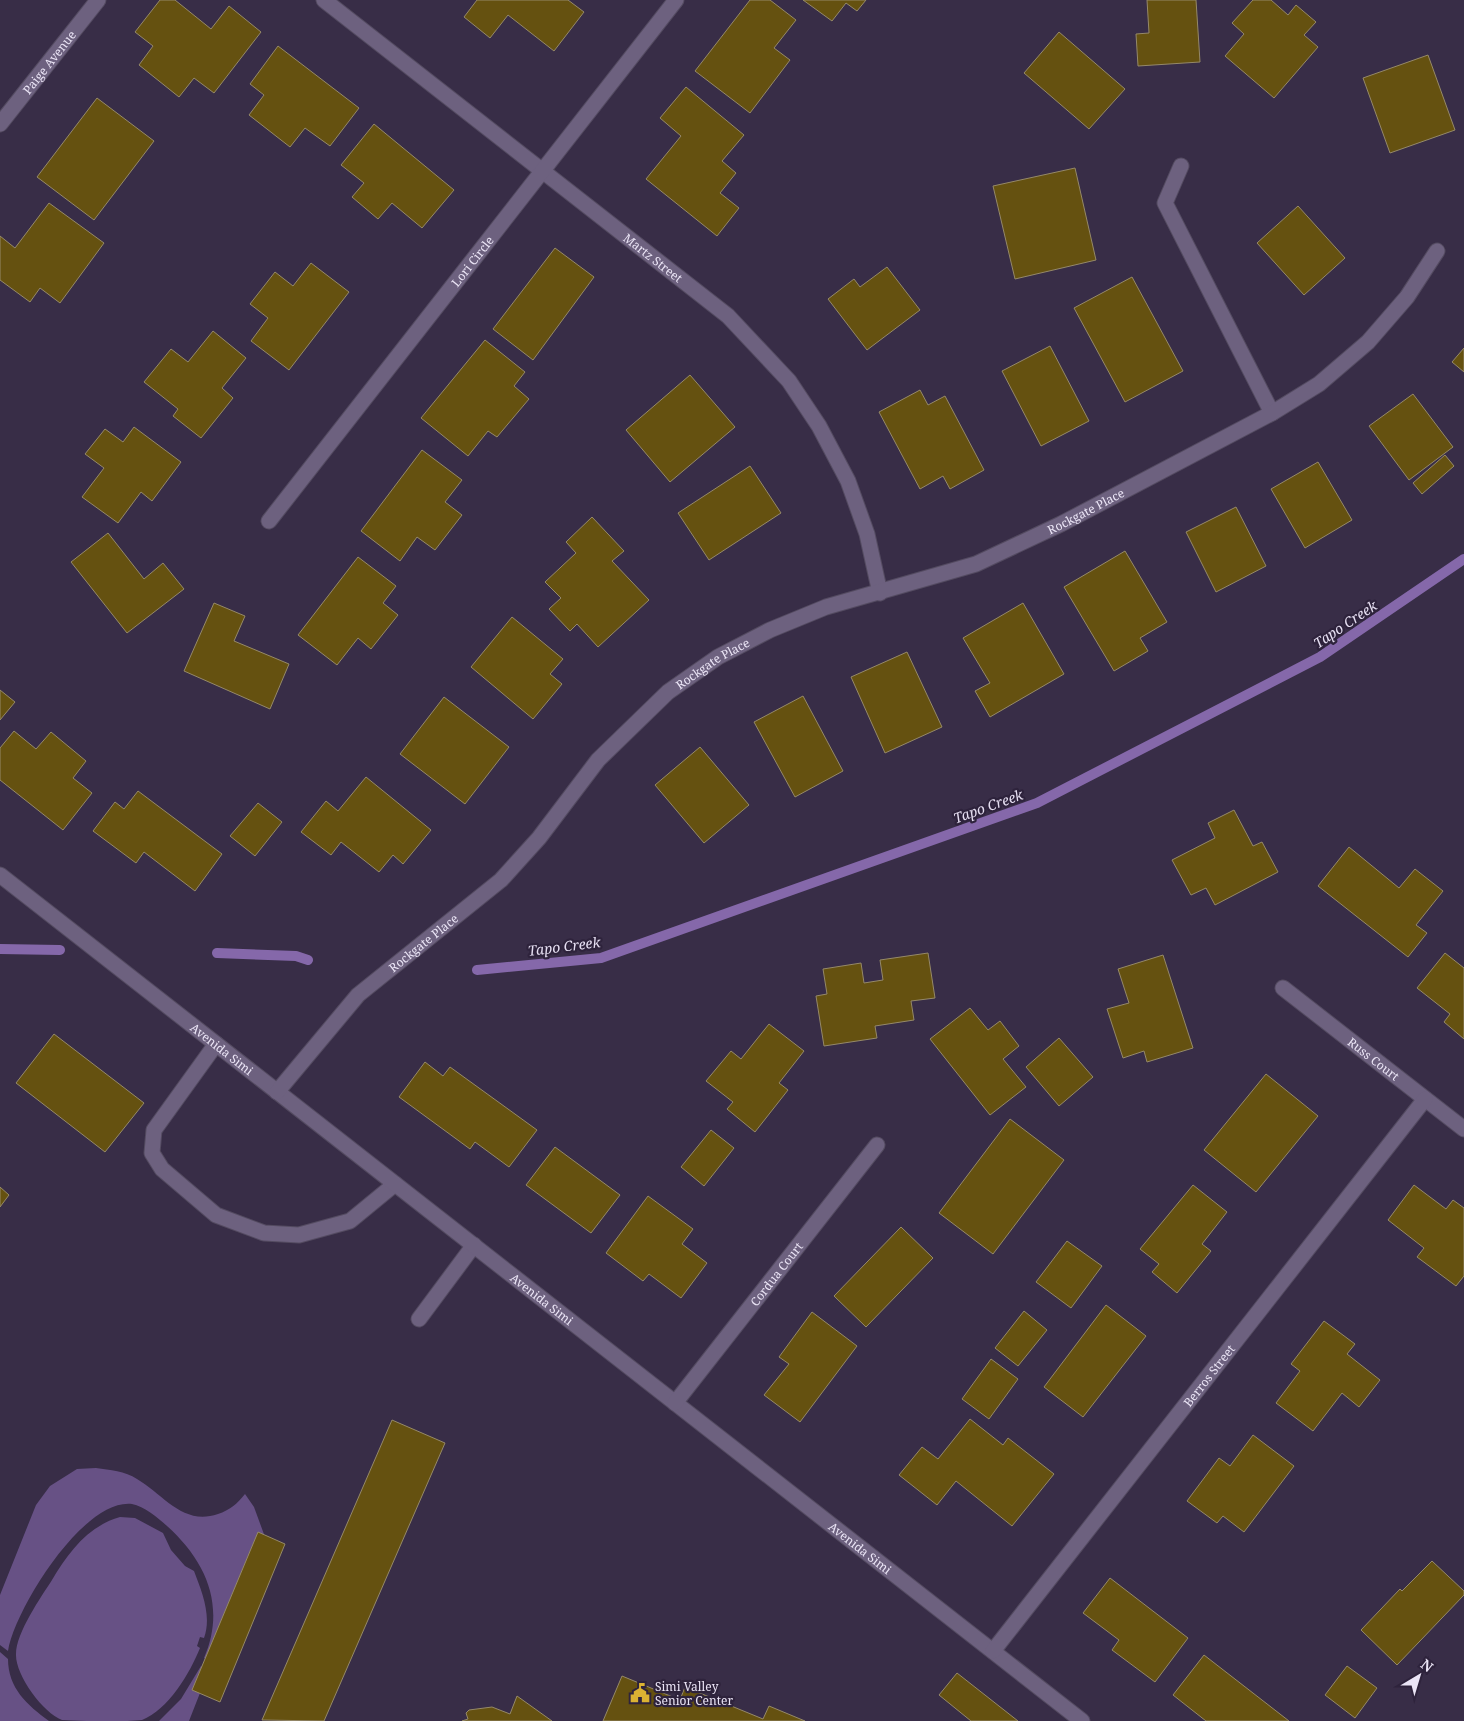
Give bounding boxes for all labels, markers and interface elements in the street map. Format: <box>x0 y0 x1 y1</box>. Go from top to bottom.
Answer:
street label: Paige Avenue <box>19 27 79 97</box>
street label: Martz Street <box>620 229 686 286</box>
street label: Lori Circle <box>447 232 497 290</box>
street label: Rockgate Place <box>1044 484 1127 538</box>
water label: Tapo Creek <box>1309 595 1381 652</box>
street label: Rockgate Place <box>672 634 752 693</box>
water label: Tapo Creek <box>951 784 1026 827</box>
street label: Rockgate Place <box>385 909 461 976</box>
water label: Tapo Creek <box>527 932 602 960</box>
street label: Avenida Simi <box>187 1019 257 1079</box>
street label: Russ Court <box>1344 1033 1403 1084</box>
street label: Cordua Court <box>746 1238 806 1309</box>
street label: Avenida Simi <box>507 1269 577 1329</box>
street label: Berros Street <box>1179 1341 1238 1410</box>
street label: Avenida Simi <box>825 1518 895 1578</box>
north arrow <box>1394 1651 1444 1701</box>
text: N <box>1417 1654 1438 1676</box>
place label: Simi Valley Senior Center <box>655 1678 733 1709</box>
public building icon: Simi Valley Senior Center <box>629 1682 651 1704</box>

